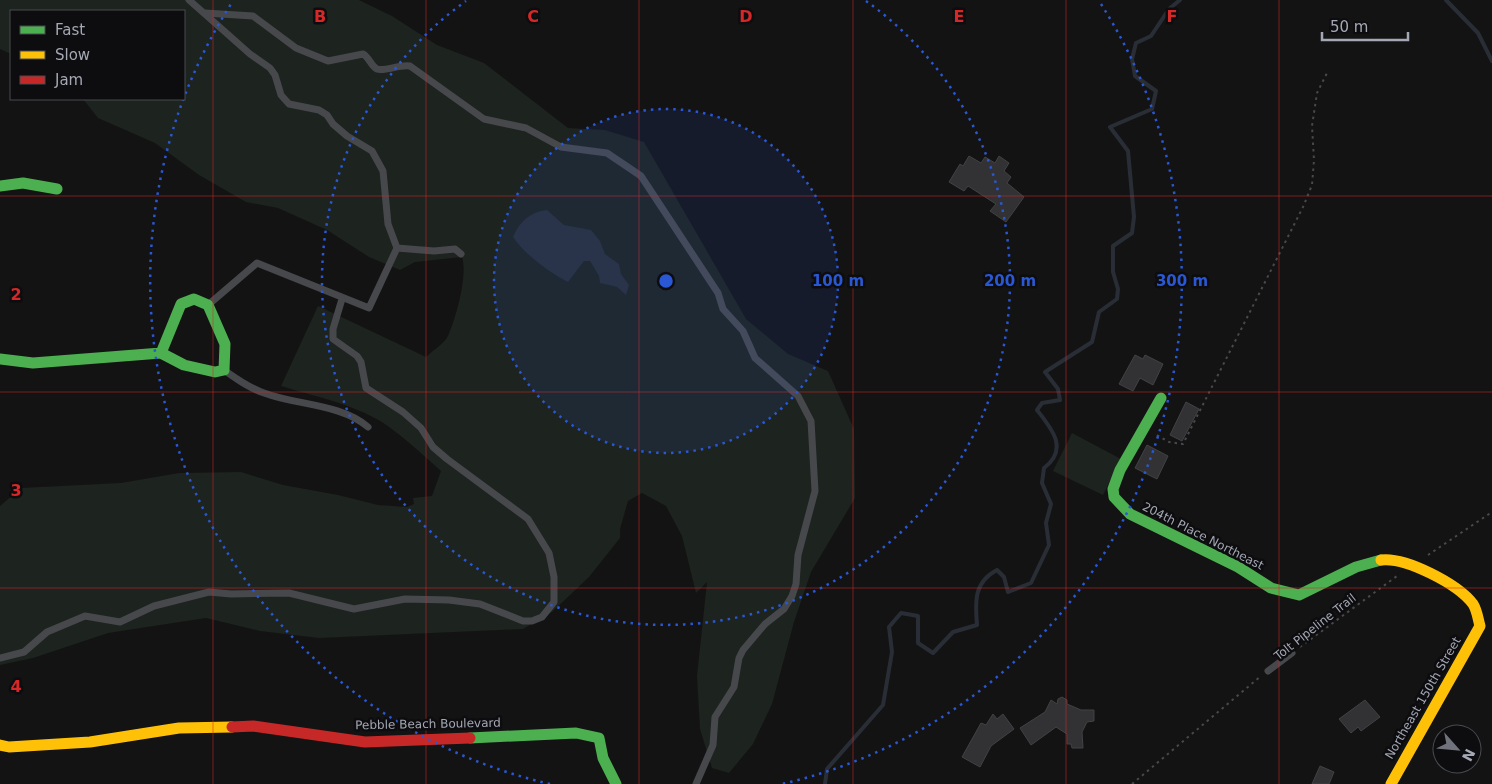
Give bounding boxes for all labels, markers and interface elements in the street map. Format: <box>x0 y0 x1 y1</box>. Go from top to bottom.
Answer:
text: B <box>314 7 326 26</box>
text: C <box>527 7 539 26</box>
text: D <box>739 7 753 26</box>
text: E <box>954 7 964 26</box>
text: F <box>1167 7 1177 26</box>
legend <box>10 10 185 100</box>
scale bar <box>1322 10 1408 42</box>
text: 50 m <box>1330 18 1368 36</box>
text: Fast <box>55 21 85 39</box>
text: Slow <box>55 46 90 64</box>
text: Jam <box>54 71 83 89</box>
centre of rings <box>657 272 675 290</box>
text: 100 m <box>812 272 864 290</box>
text: 200 m <box>984 272 1036 290</box>
text: 300 m <box>1156 272 1208 290</box>
text: 2 <box>10 285 22 304</box>
text: 3 <box>10 481 22 500</box>
street label: 204th Place Northeast <box>1140 499 1266 573</box>
street label: Tolt Pipeline Trail <box>1271 591 1359 664</box>
street label: Northeast 150th Street <box>1382 634 1464 761</box>
text: 4 <box>10 677 22 696</box>
street label: Pebble Beach Boulevard <box>355 716 501 732</box>
north arrow <box>1432 724 1482 774</box>
text: N <box>1459 746 1478 764</box>

